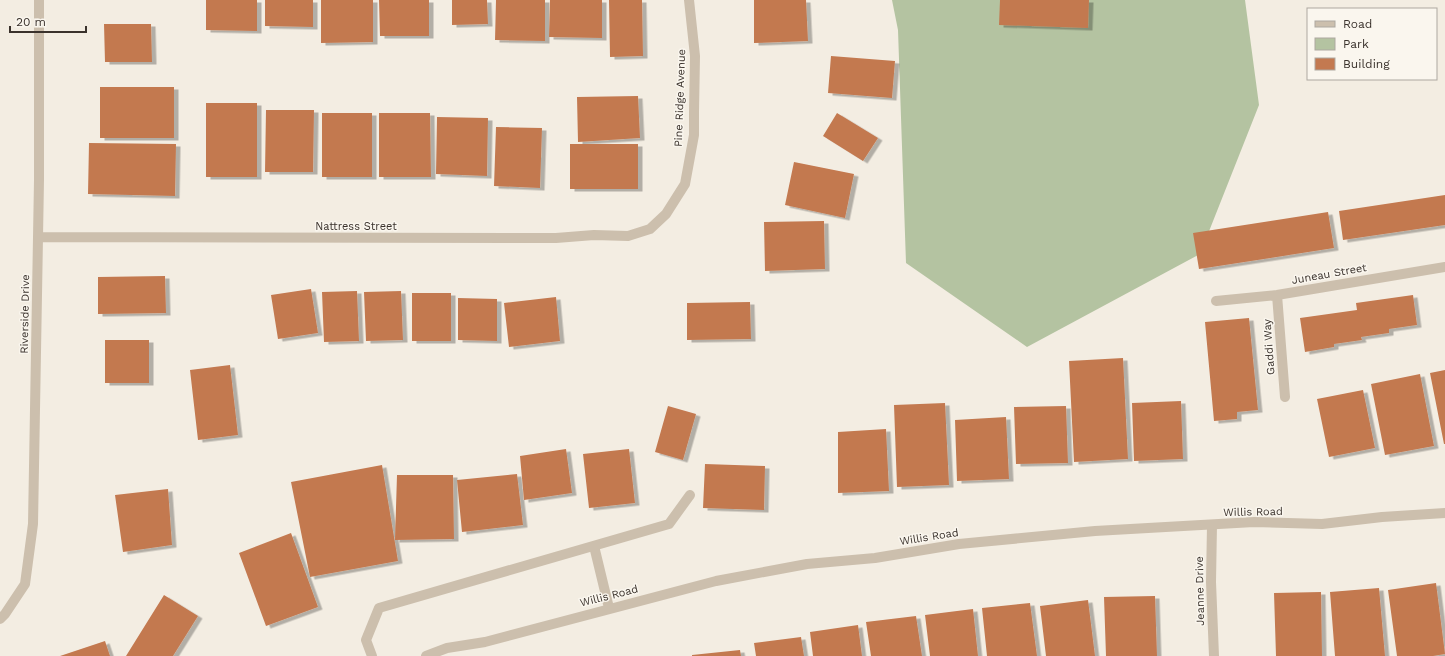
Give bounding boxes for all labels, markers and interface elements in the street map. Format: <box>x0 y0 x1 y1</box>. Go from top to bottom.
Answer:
scale bar <box>10 8 86 34</box>
legend <box>1307 8 1437 80</box>
text: 20 m <box>16 15 46 29</box>
text: Road <box>1343 17 1372 31</box>
text: Park <box>1343 37 1369 51</box>
street label: Pine Ridge Avenue <box>672 49 688 147</box>
text: Building <box>1343 57 1390 71</box>
street label: Nattress Street <box>315 220 397 233</box>
street label: Juneau Street <box>1290 261 1368 287</box>
street label: Riverside Drive <box>18 274 32 354</box>
street label: Gaddi Way <box>1261 318 1277 375</box>
street label: Willis Road <box>1223 505 1283 519</box>
street label: Willis Road <box>899 526 959 548</box>
street label: Jeanne Drive <box>1193 556 1207 626</box>
street label: Willis Road <box>579 582 639 610</box>

